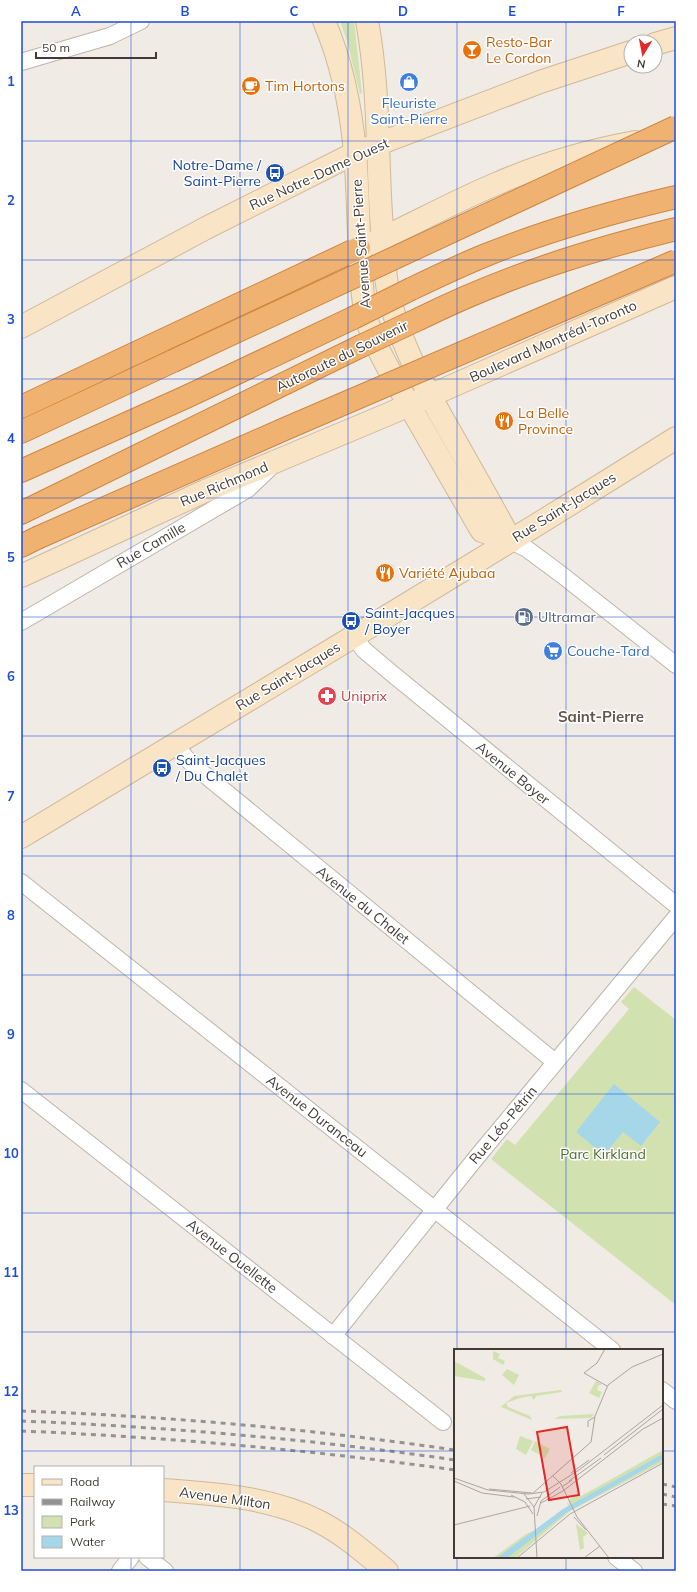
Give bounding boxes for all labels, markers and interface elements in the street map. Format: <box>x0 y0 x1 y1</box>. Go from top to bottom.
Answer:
text: A <box>71 3 81 19</box>
text: B <box>181 3 190 19</box>
text: C <box>290 3 299 19</box>
text: D <box>398 3 408 19</box>
text: E <box>508 3 516 19</box>
text: F <box>617 3 625 19</box>
place label: Resto-Bar Le Cordon <box>486 33 553 67</box>
scale bar <box>36 34 156 60</box>
north arrow <box>623 34 663 74</box>
bar icon: Resto-Bar Le Cordon <box>461 39 483 61</box>
text: 50 m <box>42 40 70 55</box>
text: N <box>636 56 647 71</box>
shop icon: Fleuriste Saint-Pierre <box>398 71 420 93</box>
text: 1 <box>7 73 15 89</box>
cafe icon: Tim Hortons <box>240 75 262 97</box>
place label: Tim Hortons <box>265 77 345 95</box>
place label: Fleuriste Saint-Pierre <box>370 94 448 128</box>
street label: Rue Notre-Dame Ouest <box>246 134 392 214</box>
place label: Notre-Dame / Saint-Pierre <box>173 156 262 190</box>
bus stop icon: Notre-Dame / Saint-Pierre <box>264 162 286 184</box>
street label: Avenue Saint-Pierre <box>348 179 374 309</box>
text: 2 <box>7 192 15 208</box>
street label: Boulevard Montréal-Toronto <box>466 296 640 386</box>
text: 3 <box>7 311 15 327</box>
street label: Autoroute du Souvenir <box>273 316 412 396</box>
place label: La Belle Province <box>518 404 573 438</box>
restaurant icon: La Belle Province <box>493 410 515 432</box>
text: 4 <box>7 430 15 446</box>
street label: Rue Richmond <box>177 457 271 511</box>
street label: Rue Saint-Jacques <box>509 468 619 546</box>
street label: Rue Camille <box>113 518 189 572</box>
text: 5 <box>7 549 15 565</box>
restaurant icon: Variété Ajubaa <box>374 562 396 584</box>
place label: Variété Ajubaa <box>399 564 495 582</box>
place label: Saint-Jacques / Boyer <box>364 604 455 638</box>
fuel station icon: Ultramar <box>513 606 535 628</box>
place label: Ultramar <box>538 608 597 626</box>
bus stop icon: Saint-Jacques / Boyer <box>340 610 362 632</box>
street label: Rue Saint-Jacques <box>232 638 344 714</box>
supermarket icon: Couche-Tard <box>542 640 564 662</box>
place label: Couche-Tard <box>567 642 650 660</box>
text: 6 <box>7 668 15 684</box>
pharmacy icon: Uniprix <box>316 685 338 707</box>
place label: Uniprix <box>341 687 388 705</box>
district label: Saint-Pierre <box>558 707 644 726</box>
street label: Avenue Boyer <box>472 738 554 809</box>
place label: Saint-Jacques / Du Chalet <box>175 751 266 785</box>
bus stop icon: Saint-Jacques / Du Chalet <box>151 757 173 779</box>
text: 7 <box>7 788 15 804</box>
street label: Avenue du Chalet <box>313 862 413 948</box>
text: 8 <box>7 907 15 923</box>
text: 9 <box>7 1026 15 1042</box>
street label: Avenue Duranceau <box>263 1071 371 1161</box>
street label: Rue Léo-Pétrin <box>465 1082 541 1168</box>
text: 10 <box>3 1145 19 1161</box>
park label: Parc Kirkland <box>560 1145 646 1163</box>
street label: Avenue Ouellette <box>183 1215 281 1297</box>
text: 11 <box>3 1264 19 1280</box>
inset map <box>454 1349 663 1558</box>
text: 12 <box>3 1383 19 1399</box>
legend <box>34 1466 164 1558</box>
text: Road <box>70 1474 99 1489</box>
street label: Avenue Milton <box>178 1483 272 1513</box>
text: Railway <box>70 1494 116 1509</box>
text: 13 <box>3 1502 19 1518</box>
text: Park <box>70 1514 96 1529</box>
text: Water <box>70 1534 106 1549</box>

